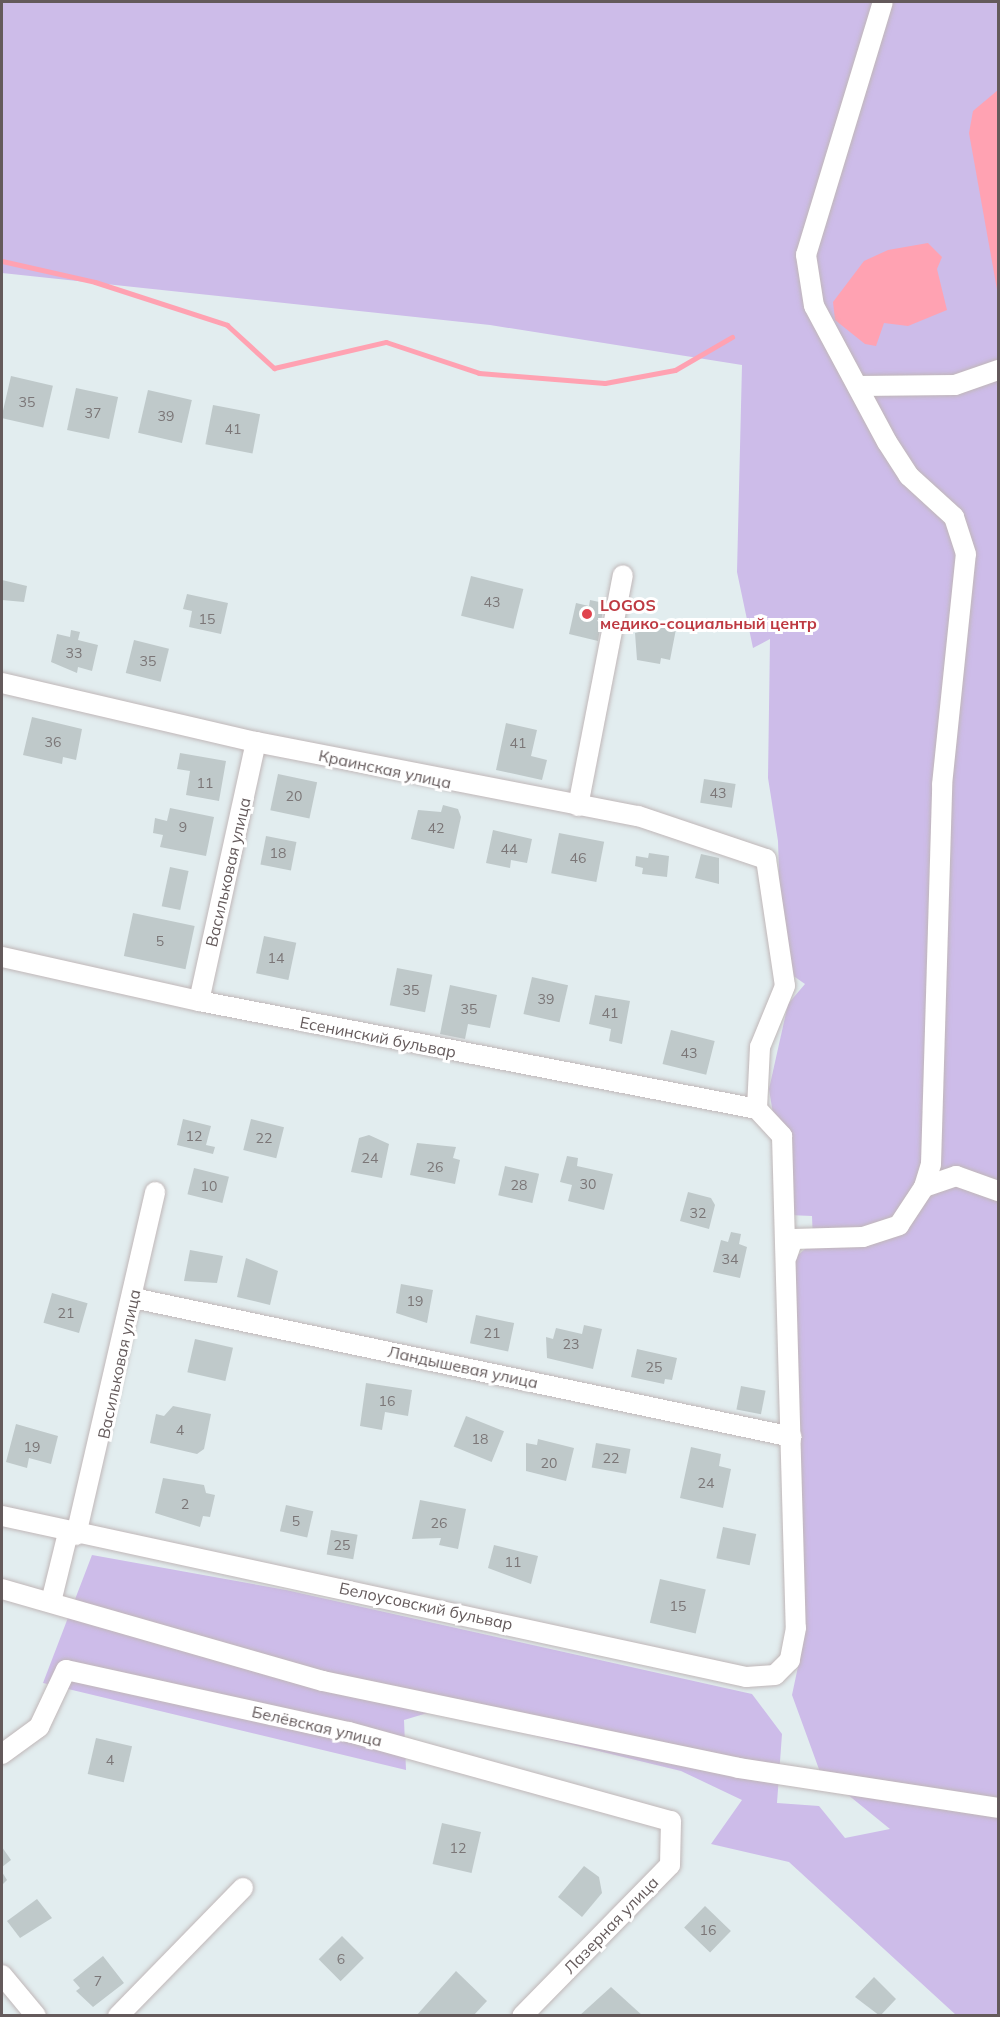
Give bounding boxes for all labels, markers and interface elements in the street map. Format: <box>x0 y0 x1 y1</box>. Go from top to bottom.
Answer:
house number: 35 <box>19 394 35 410</box>
house number: 37 <box>85 405 101 421</box>
house number: 39 <box>158 408 174 424</box>
house number: 41 <box>225 421 241 437</box>
house number: 43 <box>484 594 500 610</box>
place label: LOGOS медико-социальный центр <box>600 595 817 633</box>
marker: LOGOS медико-социальный центр <box>578 605 596 623</box>
house number: 15 <box>199 611 215 627</box>
house number: 33 <box>66 645 82 661</box>
house number: 35 <box>140 653 156 669</box>
house number: 36 <box>45 734 61 750</box>
house number: 41 <box>510 735 526 751</box>
street label: Краинская улица <box>317 746 453 792</box>
house number: 11 <box>197 775 213 791</box>
house number: 43 <box>710 785 726 801</box>
house number: 20 <box>286 788 302 804</box>
street label: Васильковая улица <box>201 796 255 948</box>
house number: 9 <box>179 819 187 835</box>
house number: 42 <box>428 820 444 836</box>
house number: 44 <box>501 841 517 857</box>
house number: 18 <box>270 845 286 861</box>
house number: 46 <box>570 850 586 866</box>
house number: 5 <box>156 933 164 949</box>
house number: 14 <box>268 950 284 966</box>
house number: 35 <box>403 982 419 998</box>
house number: 39 <box>538 991 554 1007</box>
house number: 35 <box>461 1001 477 1017</box>
house number: 41 <box>602 1005 618 1021</box>
street label: Есенинский бульвар <box>298 1012 458 1062</box>
house number: 43 <box>681 1045 697 1061</box>
house number: 12 <box>186 1128 202 1144</box>
house number: 22 <box>256 1130 272 1146</box>
house number: 24 <box>362 1150 378 1166</box>
house number: 26 <box>427 1159 443 1175</box>
house number: 30 <box>580 1176 596 1192</box>
house number: 28 <box>511 1177 527 1193</box>
house number: 10 <box>201 1178 217 1194</box>
house number: 32 <box>690 1205 706 1221</box>
house number: 34 <box>722 1251 738 1267</box>
street label: Васильковая улица <box>94 1287 144 1441</box>
house number: 19 <box>407 1293 423 1309</box>
house number: 21 <box>58 1305 74 1321</box>
house number: 21 <box>484 1325 500 1341</box>
house number: 23 <box>563 1336 579 1352</box>
street label: Ландышевая улица <box>386 1342 540 1392</box>
house number: 25 <box>646 1359 662 1375</box>
house number: 16 <box>379 1393 395 1409</box>
house number: 4 <box>176 1422 184 1438</box>
house number: 18 <box>472 1431 488 1447</box>
house number: 19 <box>24 1439 40 1455</box>
house number: 22 <box>603 1450 619 1466</box>
house number: 20 <box>541 1455 557 1471</box>
house number: 24 <box>698 1475 714 1491</box>
house number: 2 <box>181 1496 189 1512</box>
house number: 5 <box>292 1513 300 1529</box>
house number: 26 <box>431 1515 447 1531</box>
house number: 25 <box>334 1537 350 1553</box>
house number: 11 <box>505 1554 521 1570</box>
street label: Белоусовский бульвар <box>337 1578 515 1634</box>
house number: 15 <box>670 1598 686 1614</box>
street label: Белёвская улица <box>250 1702 384 1750</box>
house number: 4 <box>106 1752 114 1768</box>
house number: 12 <box>450 1840 466 1856</box>
street label: Лазерная улица <box>560 1872 662 1978</box>
house number: 16 <box>700 1922 716 1938</box>
house number: 6 <box>337 1951 345 1967</box>
house number: 7 <box>94 1973 102 1989</box>

